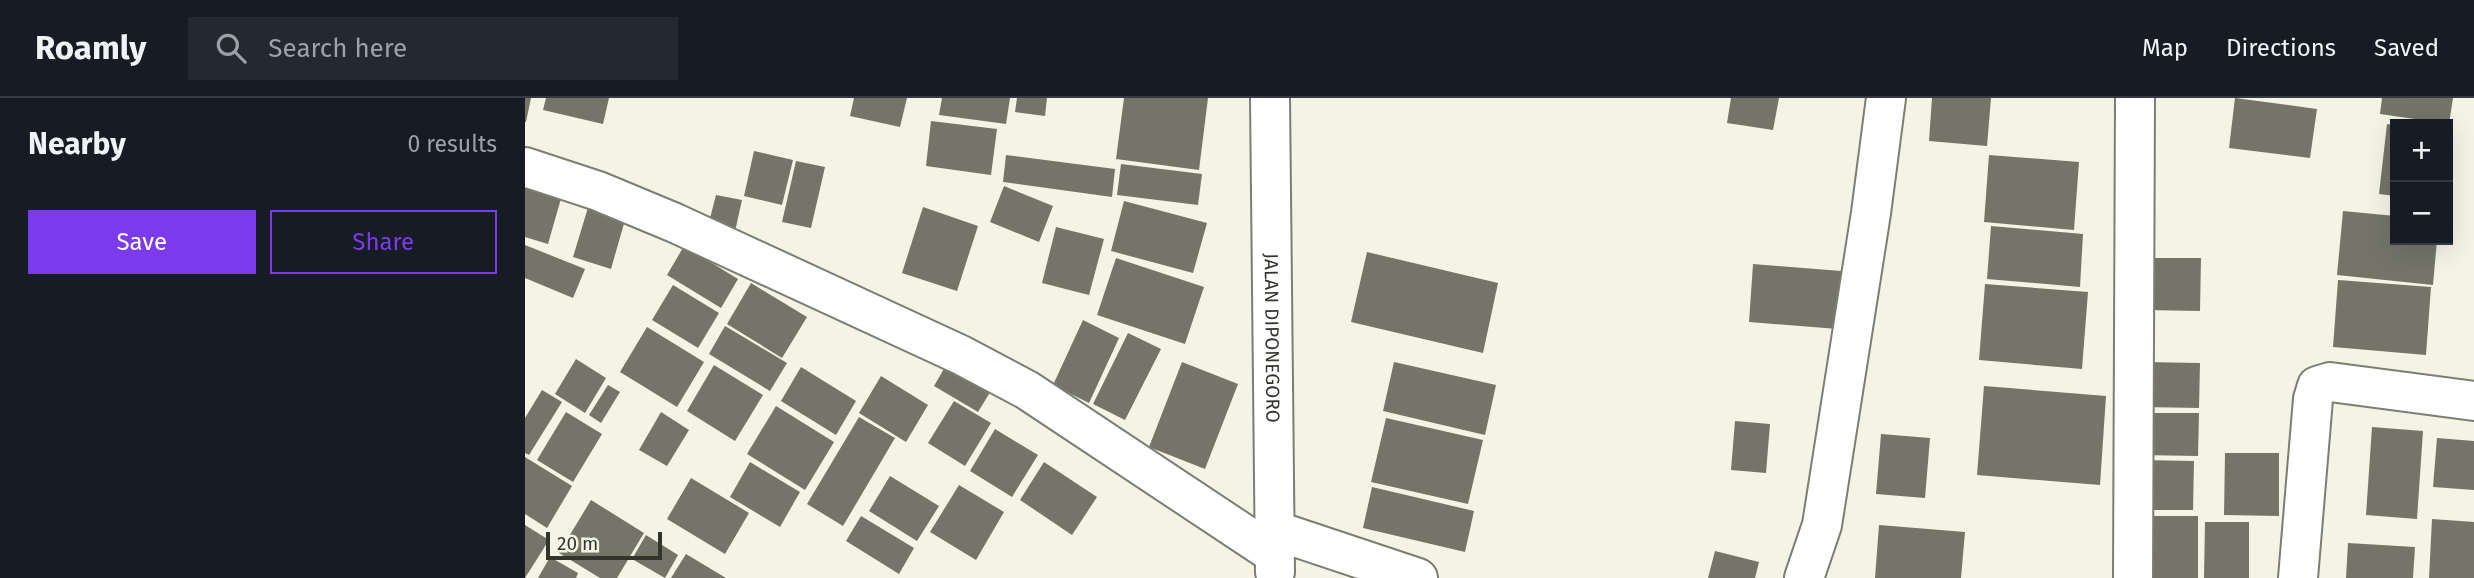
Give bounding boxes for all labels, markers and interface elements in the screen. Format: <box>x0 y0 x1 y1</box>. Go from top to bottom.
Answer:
search box <box>188 17 678 80</box>
text: Roamly <box>35 28 146 68</box>
icon: search <box>212 29 250 67</box>
text: Search here <box>268 33 407 64</box>
text: Map <box>2142 34 2188 62</box>
text: Directions <box>2226 34 2336 62</box>
text: Saved <box>2374 34 2439 62</box>
map controls <box>2390 119 2453 245</box>
button: + <box>2390 119 2453 182</box>
text: Nearby <box>28 126 126 162</box>
text: 0 results <box>407 130 497 158</box>
button: − <box>2390 182 2453 245</box>
button: Save <box>28 210 256 274</box>
button: Share <box>270 210 497 274</box>
street label: JALAN DIPONEGORO <box>1260 253 1285 423</box>
scale bar <box>546 529 661 561</box>
text: 20 m <box>557 532 598 555</box>

